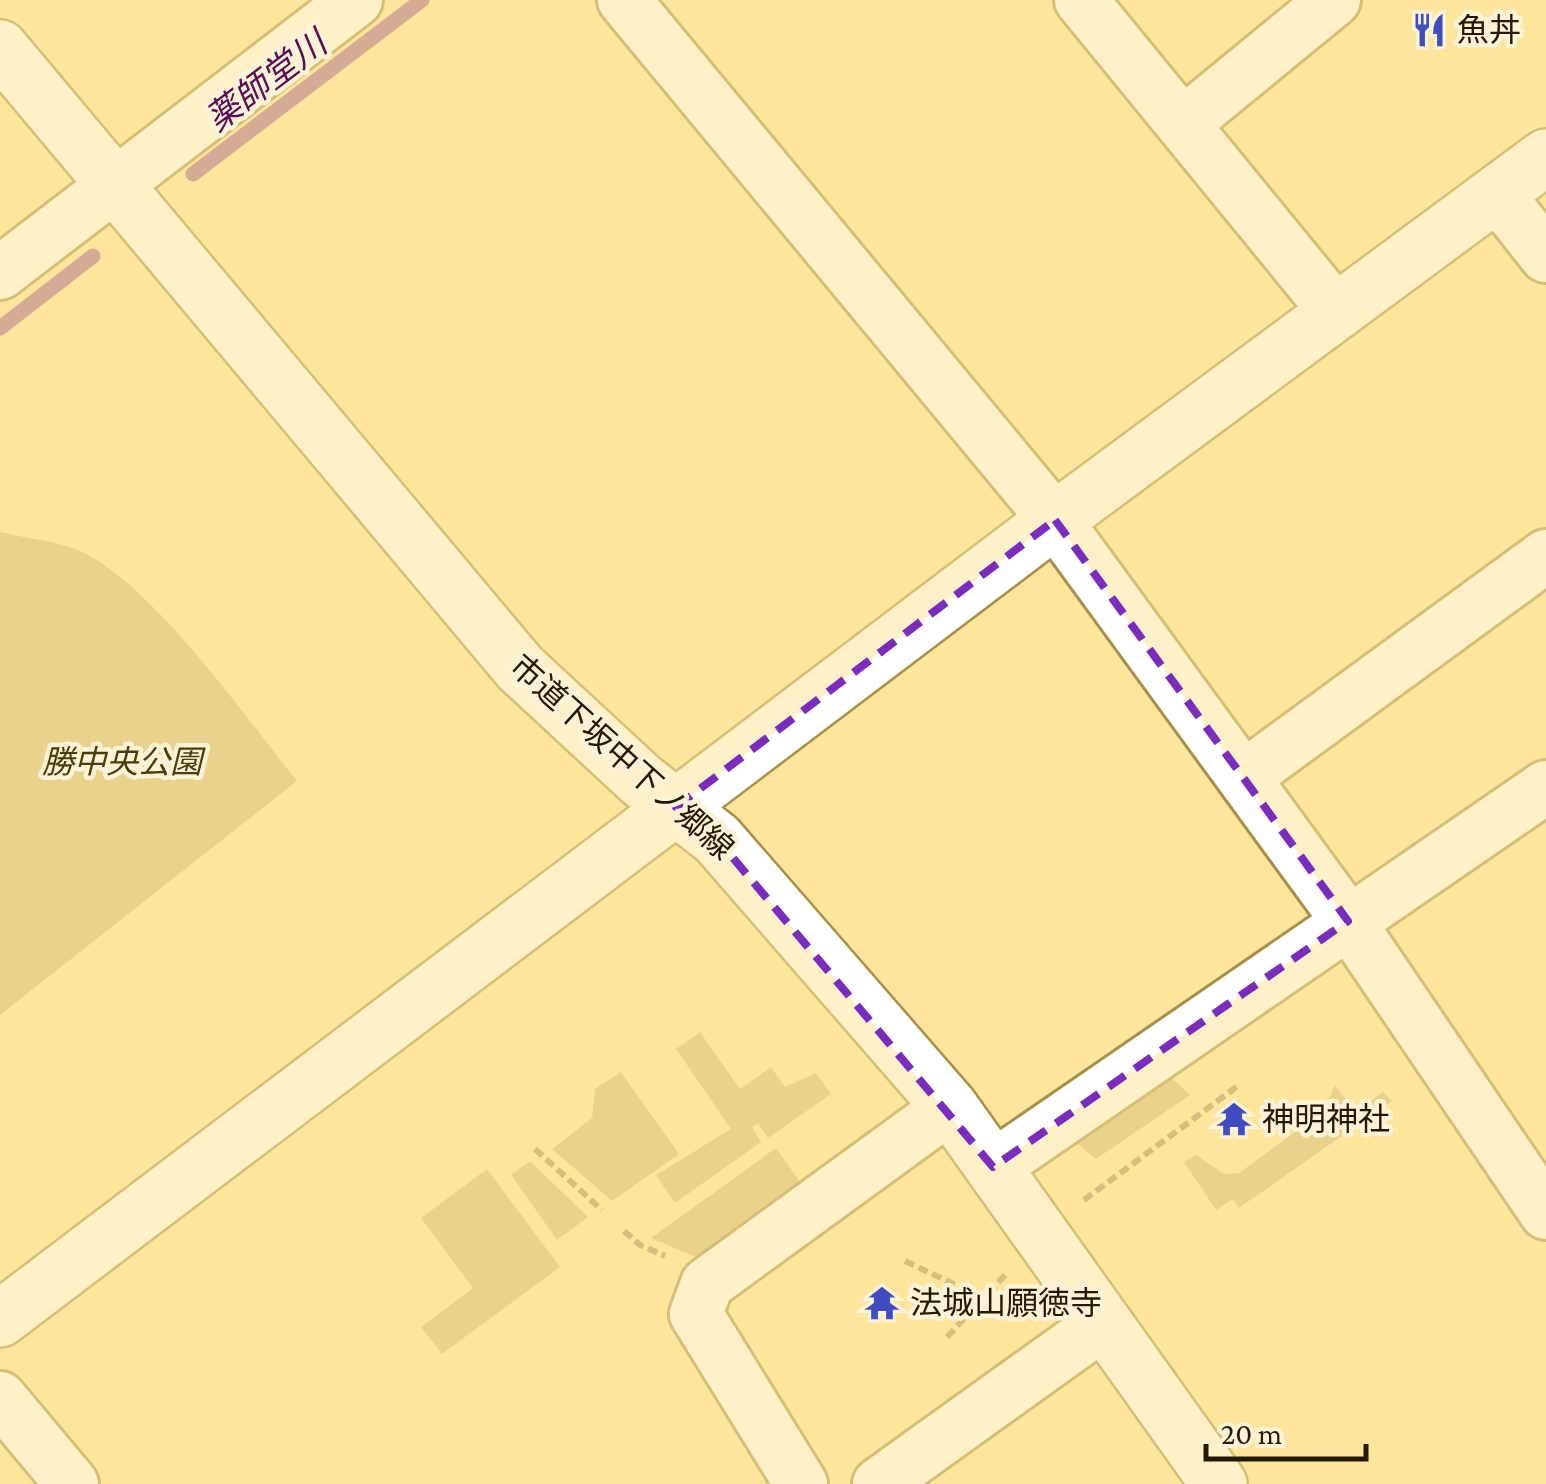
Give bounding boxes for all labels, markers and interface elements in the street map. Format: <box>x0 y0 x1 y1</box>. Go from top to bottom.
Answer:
restaurant icon: 魚丼 <box>1410 11 1448 49</box>
place label: 魚丼 <box>1457 12 1521 48</box>
water label: 薬師堂川 <box>199 21 337 139</box>
street label: 市道下坂中下ノ郷線 <box>503 647 741 867</box>
park label: 勝中央公園 <box>42 744 206 780</box>
temple icon: 神明神社 <box>1215 1100 1253 1138</box>
place label: 神明神社 <box>1262 1101 1390 1137</box>
temple icon: 法城山願徳寺 <box>863 1284 901 1322</box>
place label: 法城山願徳寺 <box>910 1285 1102 1321</box>
scale bar <box>1206 1399 1366 1461</box>
text: 20 m <box>1221 1417 1282 1450</box>

